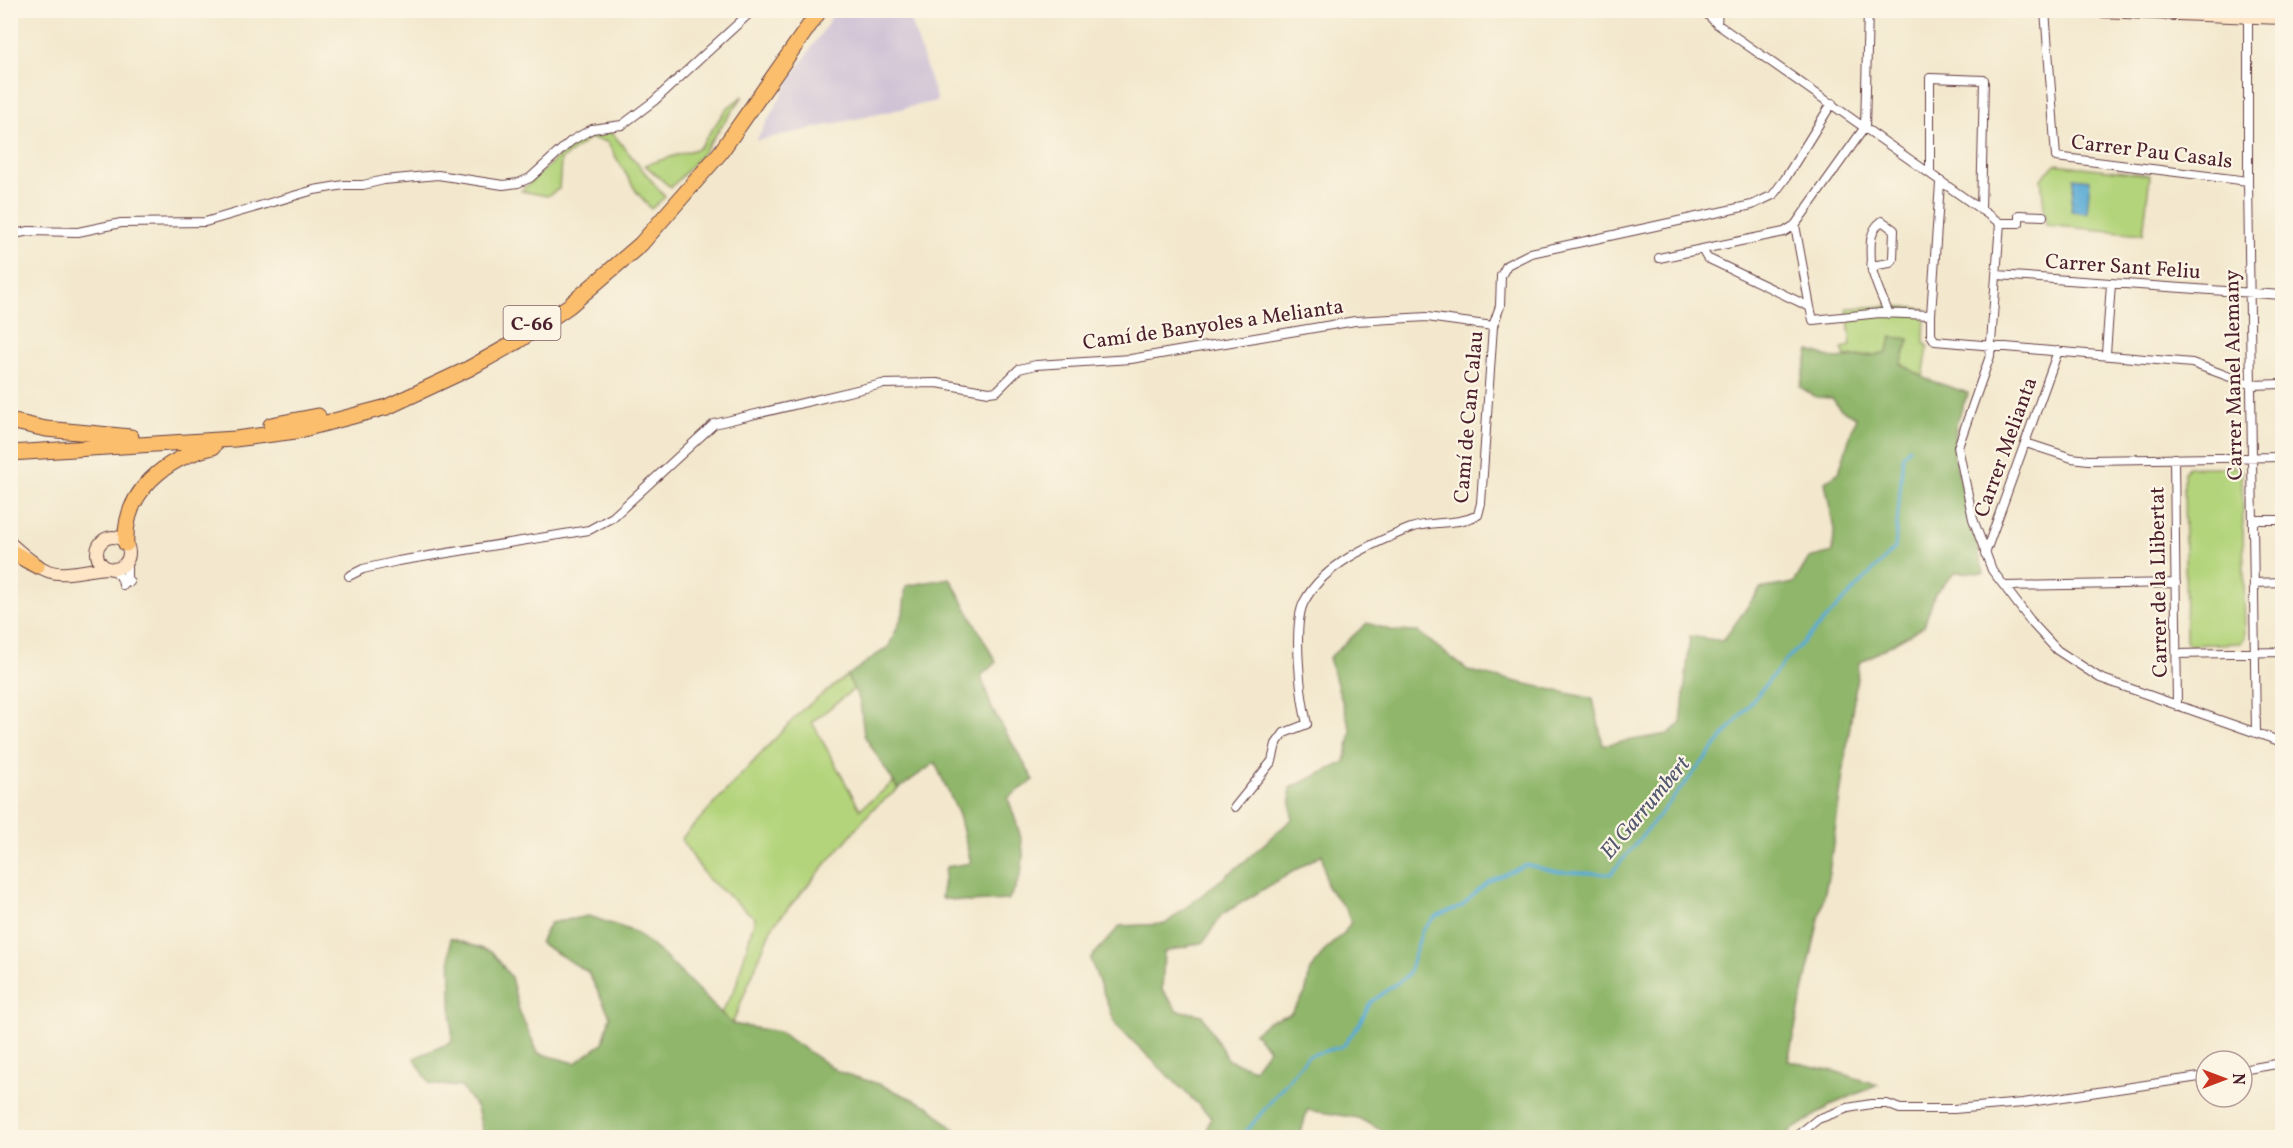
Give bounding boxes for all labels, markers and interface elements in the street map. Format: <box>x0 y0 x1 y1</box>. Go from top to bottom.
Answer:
street label: Carrer Pau Casals <box>2069 128 2234 177</box>
street label: Carrer Sant Feliu <box>2044 248 2202 287</box>
street label: Carrer Manel Alemany <box>2218 269 2251 481</box>
street label: Camí de Banyoles a Melianta <box>1081 293 1346 358</box>
road number: C-66 <box>504 306 560 340</box>
street label: Camí de Can Calau <box>1448 330 1491 505</box>
street label: Carrer Melianta <box>1968 373 2045 522</box>
street label: Carrer de la Llibertat <box>2143 486 2176 678</box>
water label: El Garrumbert <box>1594 750 1699 867</box>
north arrow <box>2194 1049 2254 1109</box>
text: N <box>2226 1073 2248 1085</box>

